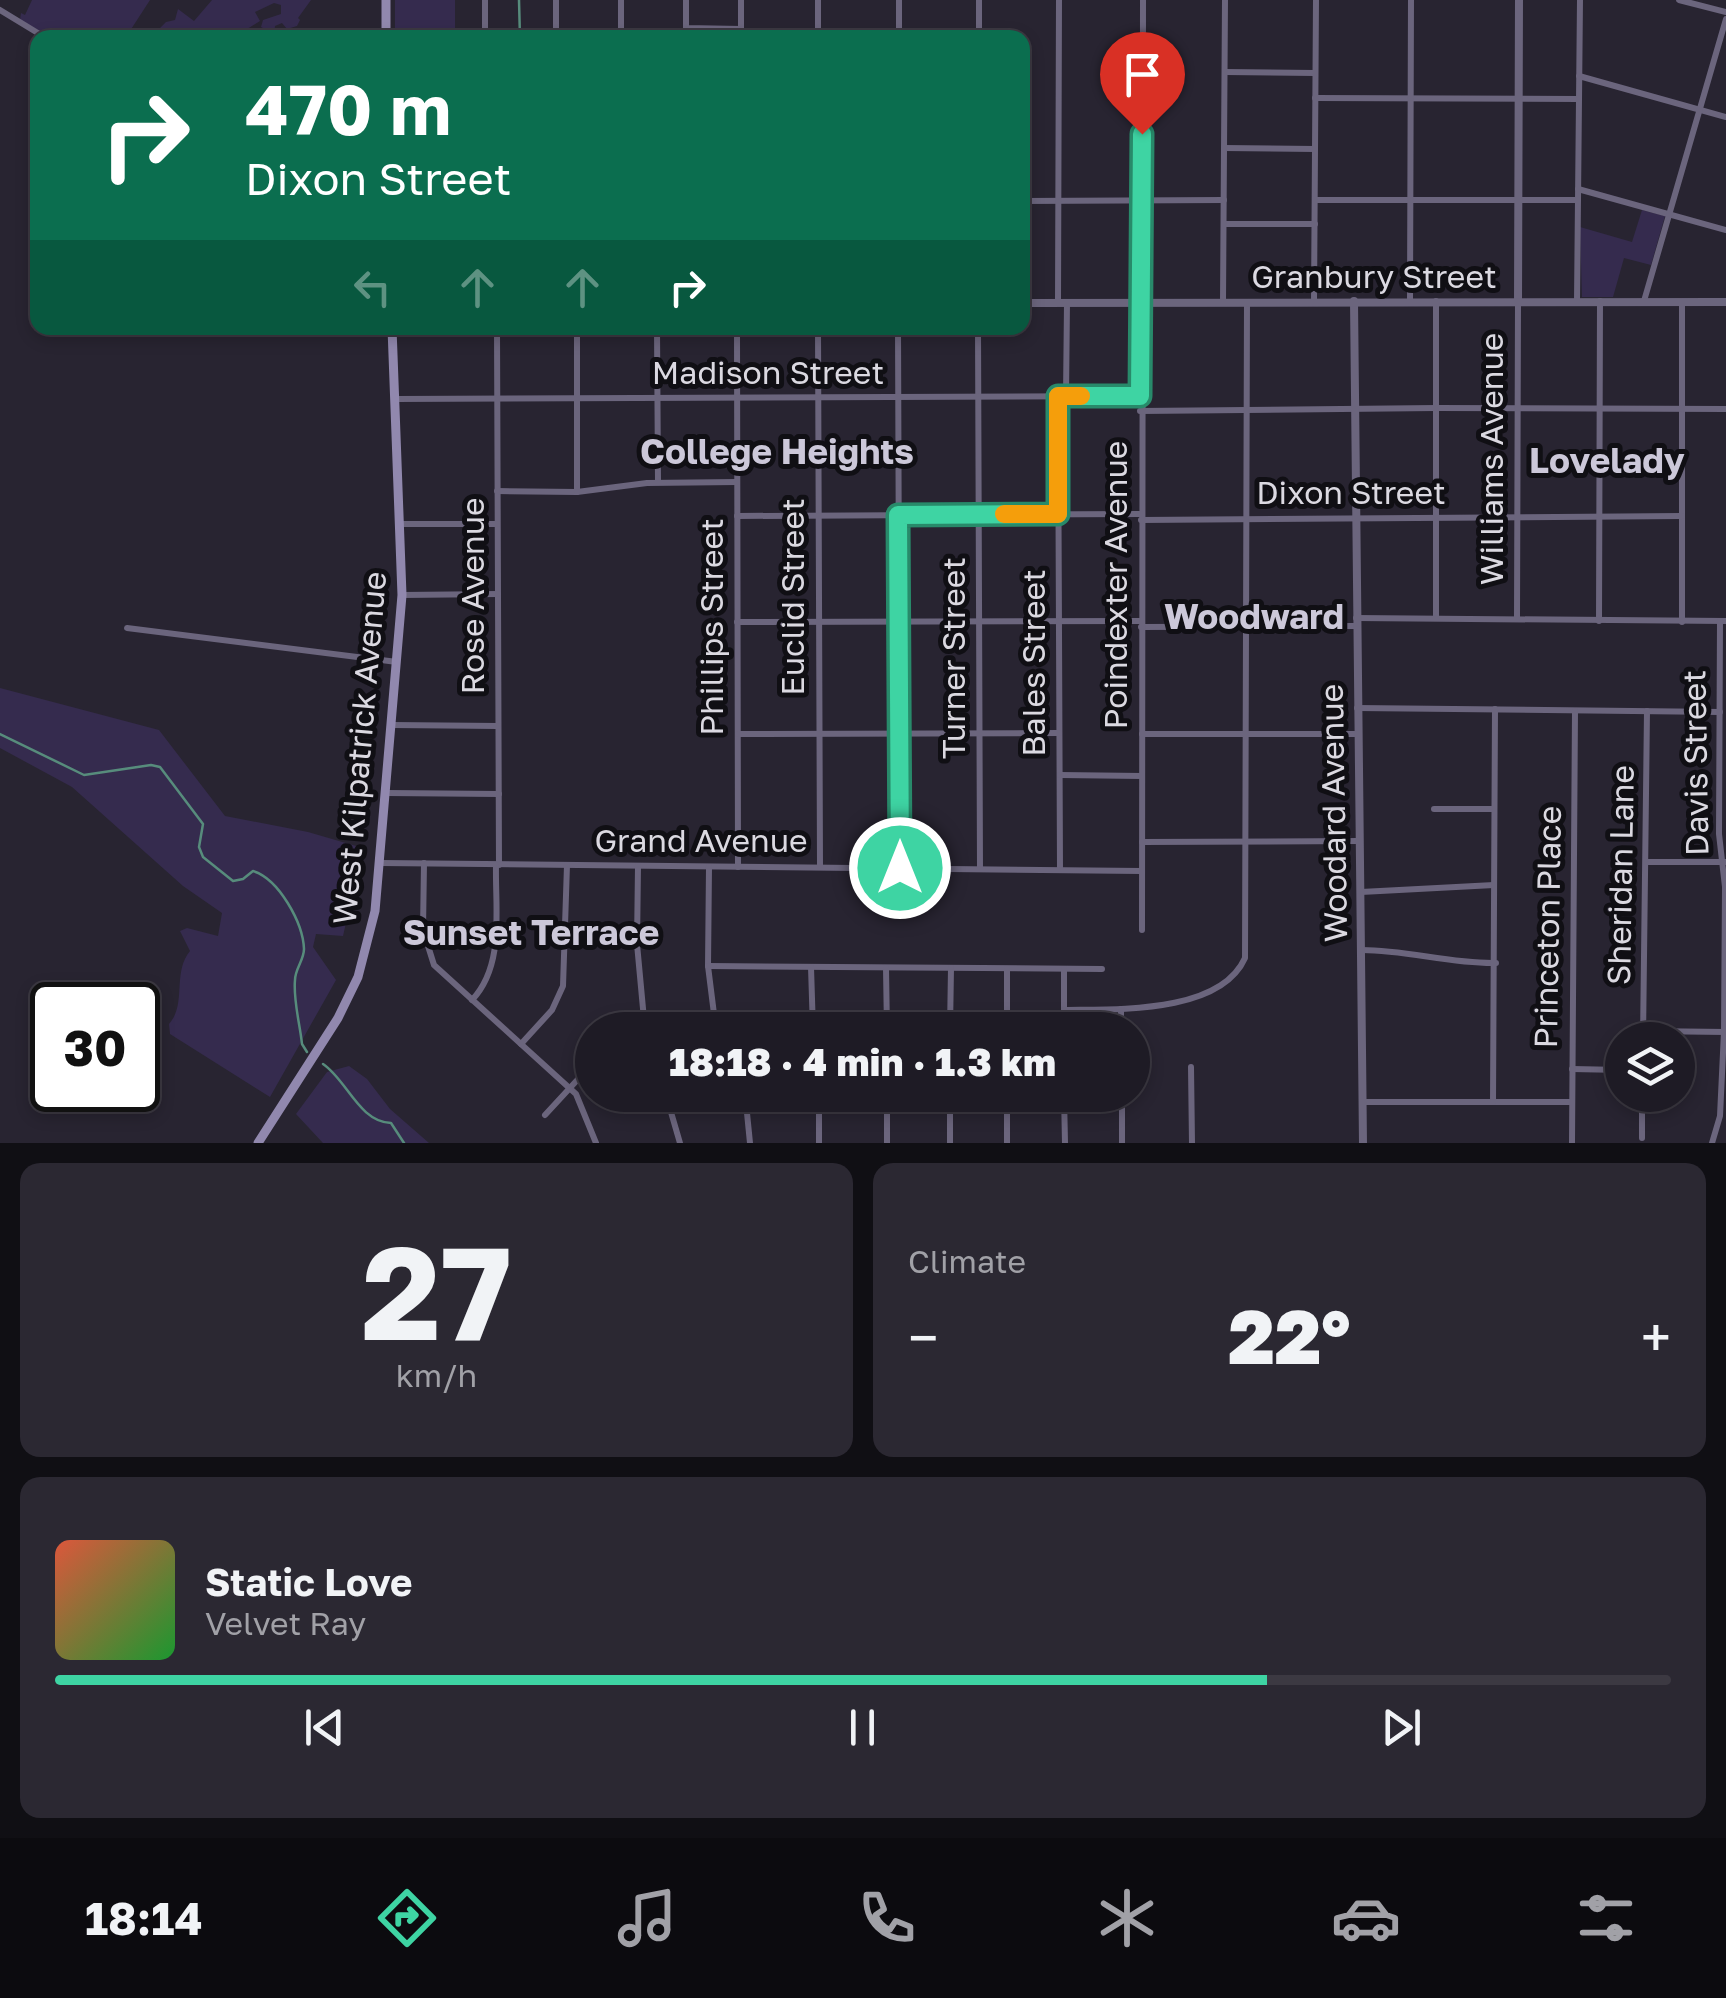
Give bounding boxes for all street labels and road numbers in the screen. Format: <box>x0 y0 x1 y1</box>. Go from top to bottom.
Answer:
street label: Granbury Street <box>1251 257 1497 295</box>
street label: Williams Avenue <box>1472 333 1510 585</box>
street label: Madison Street <box>652 353 884 391</box>
street label: Poindexter Avenue <box>1096 441 1134 729</box>
street label: Dixon Street <box>1256 473 1446 511</box>
street label: Rose Avenue <box>453 497 491 695</box>
street label: Euclid Street <box>773 498 811 696</box>
street label: Phillips Street <box>692 518 730 736</box>
street label: Turner Street <box>934 557 972 759</box>
street label: Bales Street <box>1014 569 1052 757</box>
street label: West Kilpatrick Avenue <box>325 570 393 926</box>
street label: Davis Street <box>1674 670 1716 856</box>
street label: Woodard Avenue <box>1312 684 1354 943</box>
street label: Sheridan Lane <box>1599 765 1641 985</box>
street label: Princeton Place <box>1526 805 1568 1049</box>
street label: Grand Avenue <box>594 821 808 859</box>

